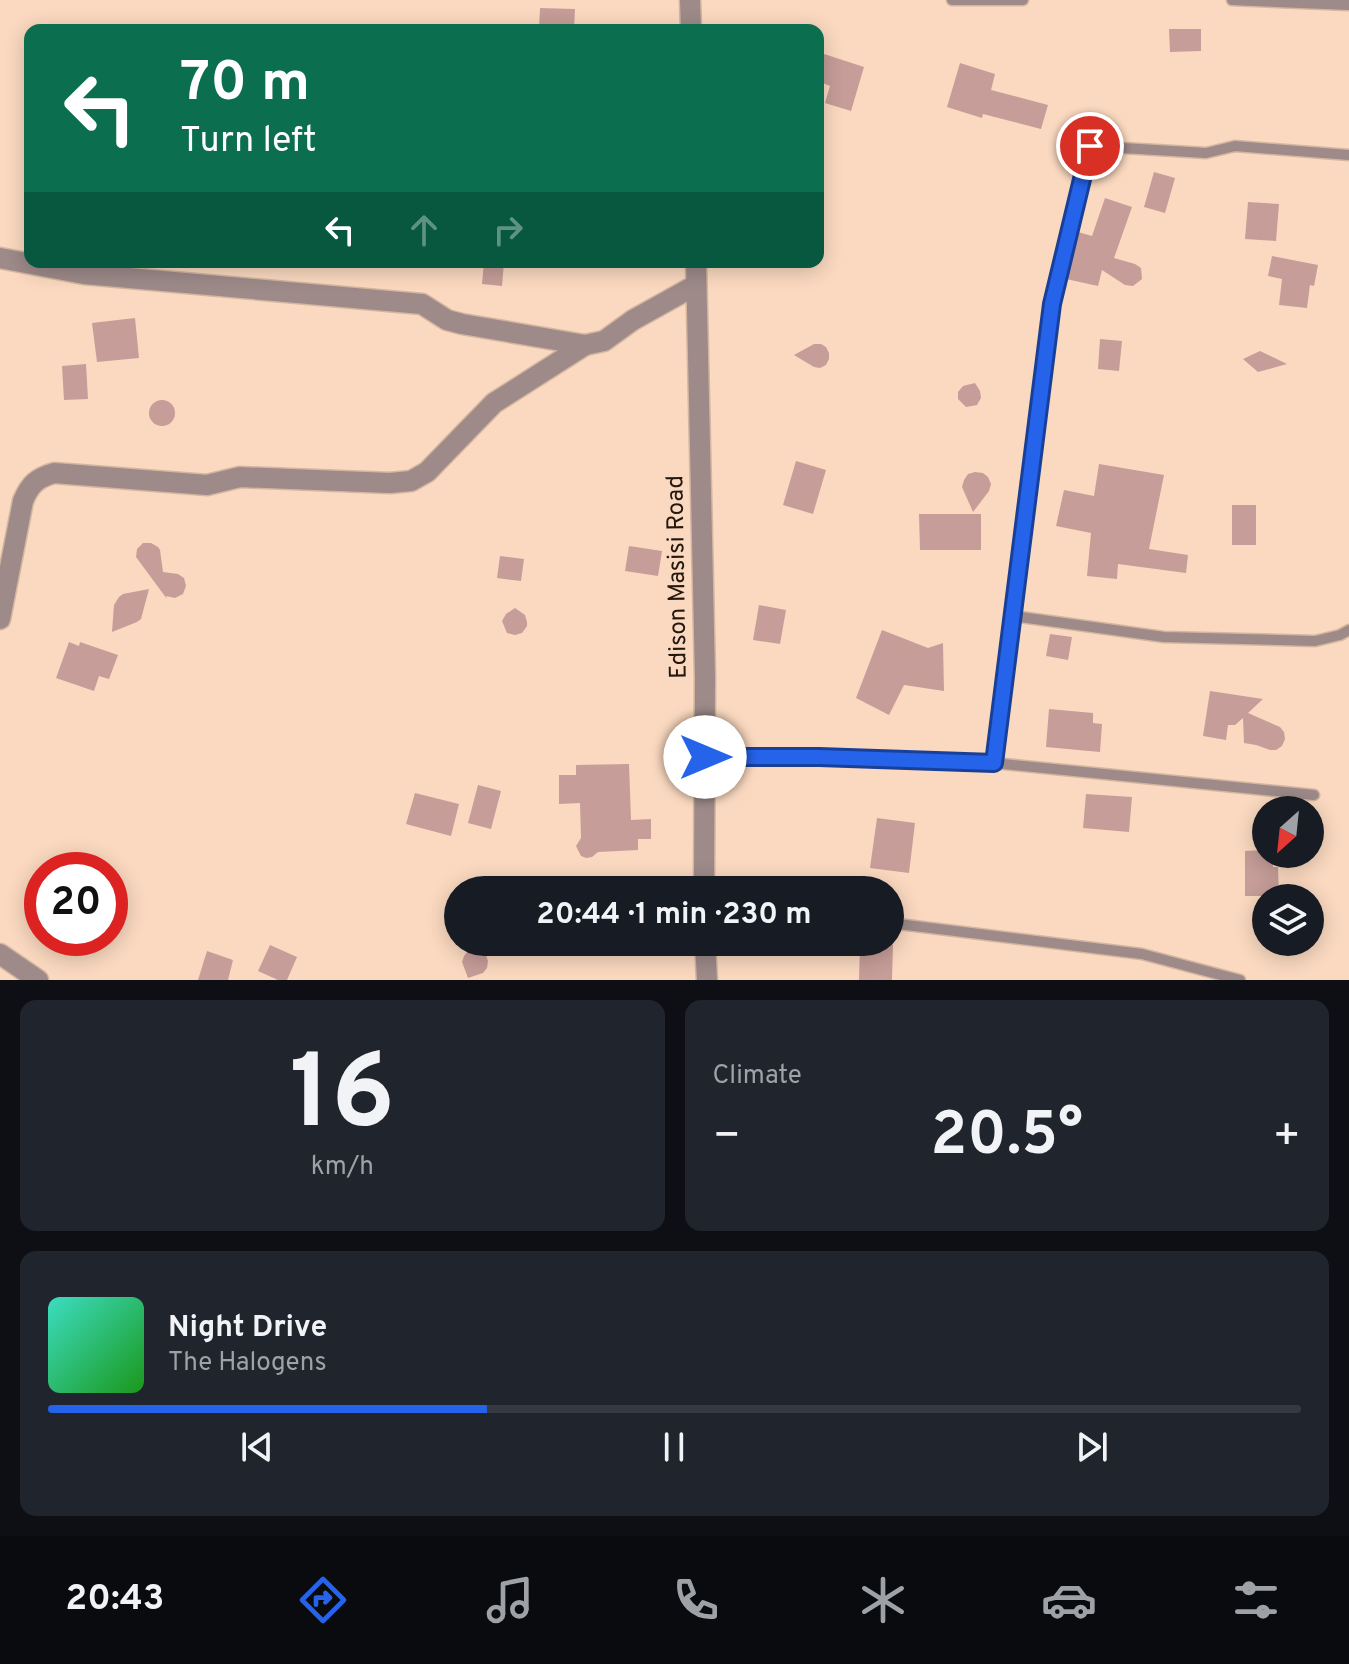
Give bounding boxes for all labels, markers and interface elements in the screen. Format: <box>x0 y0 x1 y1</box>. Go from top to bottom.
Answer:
text: 70 m <box>180 50 310 120</box>
icon: left <box>48 56 152 160</box>
pin <box>1056 112 1124 180</box>
text: Turn left <box>180 119 317 165</box>
icon: arrive <box>1068 124 1112 168</box>
icon: left <box>318 208 362 252</box>
icon: ahead <box>402 208 446 252</box>
icon: right <box>486 208 530 252</box>
street label: Edison Masisi Road <box>661 475 695 679</box>
position arrow <box>663 715 747 799</box>
north arrow <box>1252 796 1324 868</box>
map controls <box>1252 796 1324 956</box>
speed limit sign: 20 <box>24 852 128 956</box>
button: layers <box>1252 884 1324 956</box>
text: 20:44 · 1 min · 230 m <box>536 897 812 934</box>
text: 16 <box>289 1033 395 1165</box>
text: Climate <box>713 1060 802 1093</box>
text: 20.5° <box>931 1100 1083 1176</box>
text: − <box>713 1110 741 1166</box>
text: + <box>1273 1110 1301 1166</box>
text: km/h <box>311 1151 374 1184</box>
text: Night Drive <box>168 1310 327 1347</box>
text: The Halogens <box>168 1347 327 1380</box>
icon: previous <box>235 1425 279 1469</box>
icon: pause <box>652 1425 696 1469</box>
icon: next <box>1070 1425 1114 1469</box>
icon: directions <box>295 1572 351 1628</box>
icon: music <box>482 1572 538 1628</box>
icon: phone <box>668 1572 724 1628</box>
icon: climate <box>855 1572 911 1628</box>
icon: car <box>1041 1572 1097 1628</box>
icon: filters <box>1228 1572 1284 1628</box>
text: 20:43 <box>65 1577 164 1623</box>

